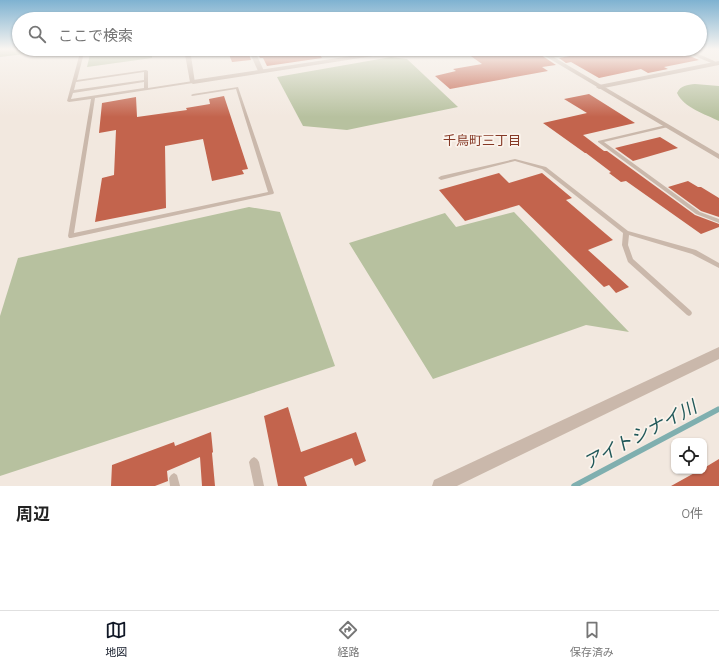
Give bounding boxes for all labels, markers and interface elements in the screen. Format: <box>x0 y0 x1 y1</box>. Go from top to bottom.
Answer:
search box <box>12 12 707 56</box>
icon: search <box>26 23 48 45</box>
text: ここで検索 <box>58 26 133 45</box>
district label: 千鳥町三丁目 <box>443 132 521 148</box>
water label: アイトシナイ川 <box>580 395 702 474</box>
map controls <box>671 438 707 474</box>
button: locate <box>671 438 707 474</box>
text: 周辺 <box>16 504 50 524</box>
text: 0件 <box>681 505 703 521</box>
tab: 地図 <box>105 619 127 659</box>
tab: 経路 <box>337 619 359 659</box>
tab: 保存済み <box>570 619 614 659</box>

